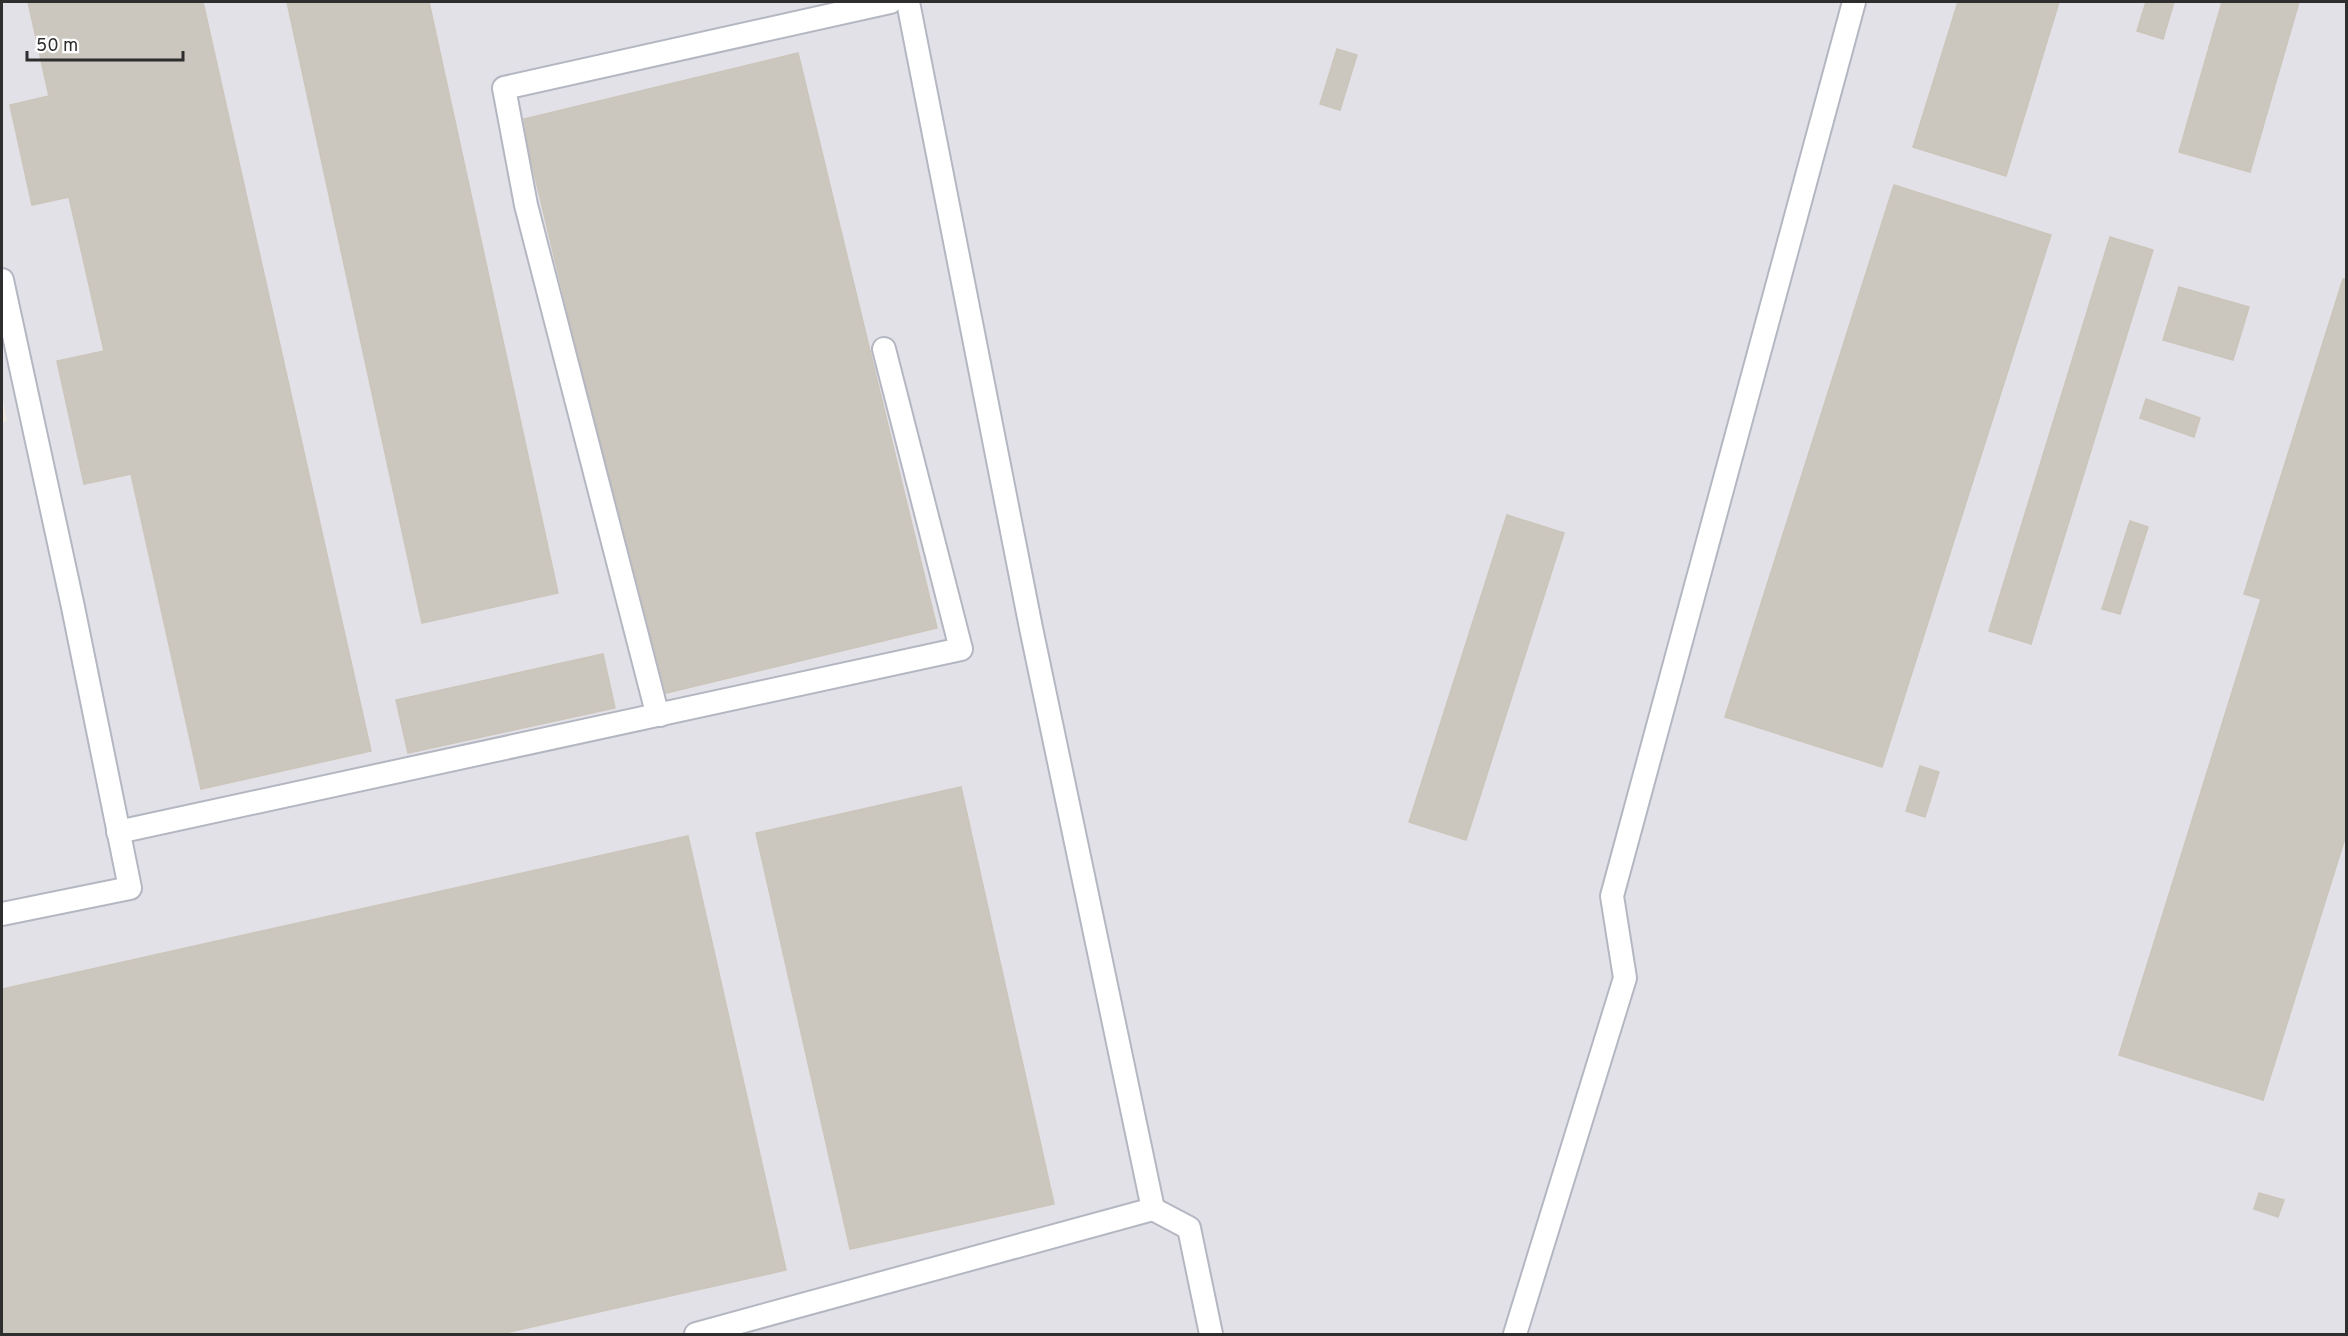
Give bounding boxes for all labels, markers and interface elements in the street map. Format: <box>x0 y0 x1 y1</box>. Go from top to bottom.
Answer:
scale bar <box>27 24 183 62</box>
text: 50 m <box>36 35 78 58</box>

